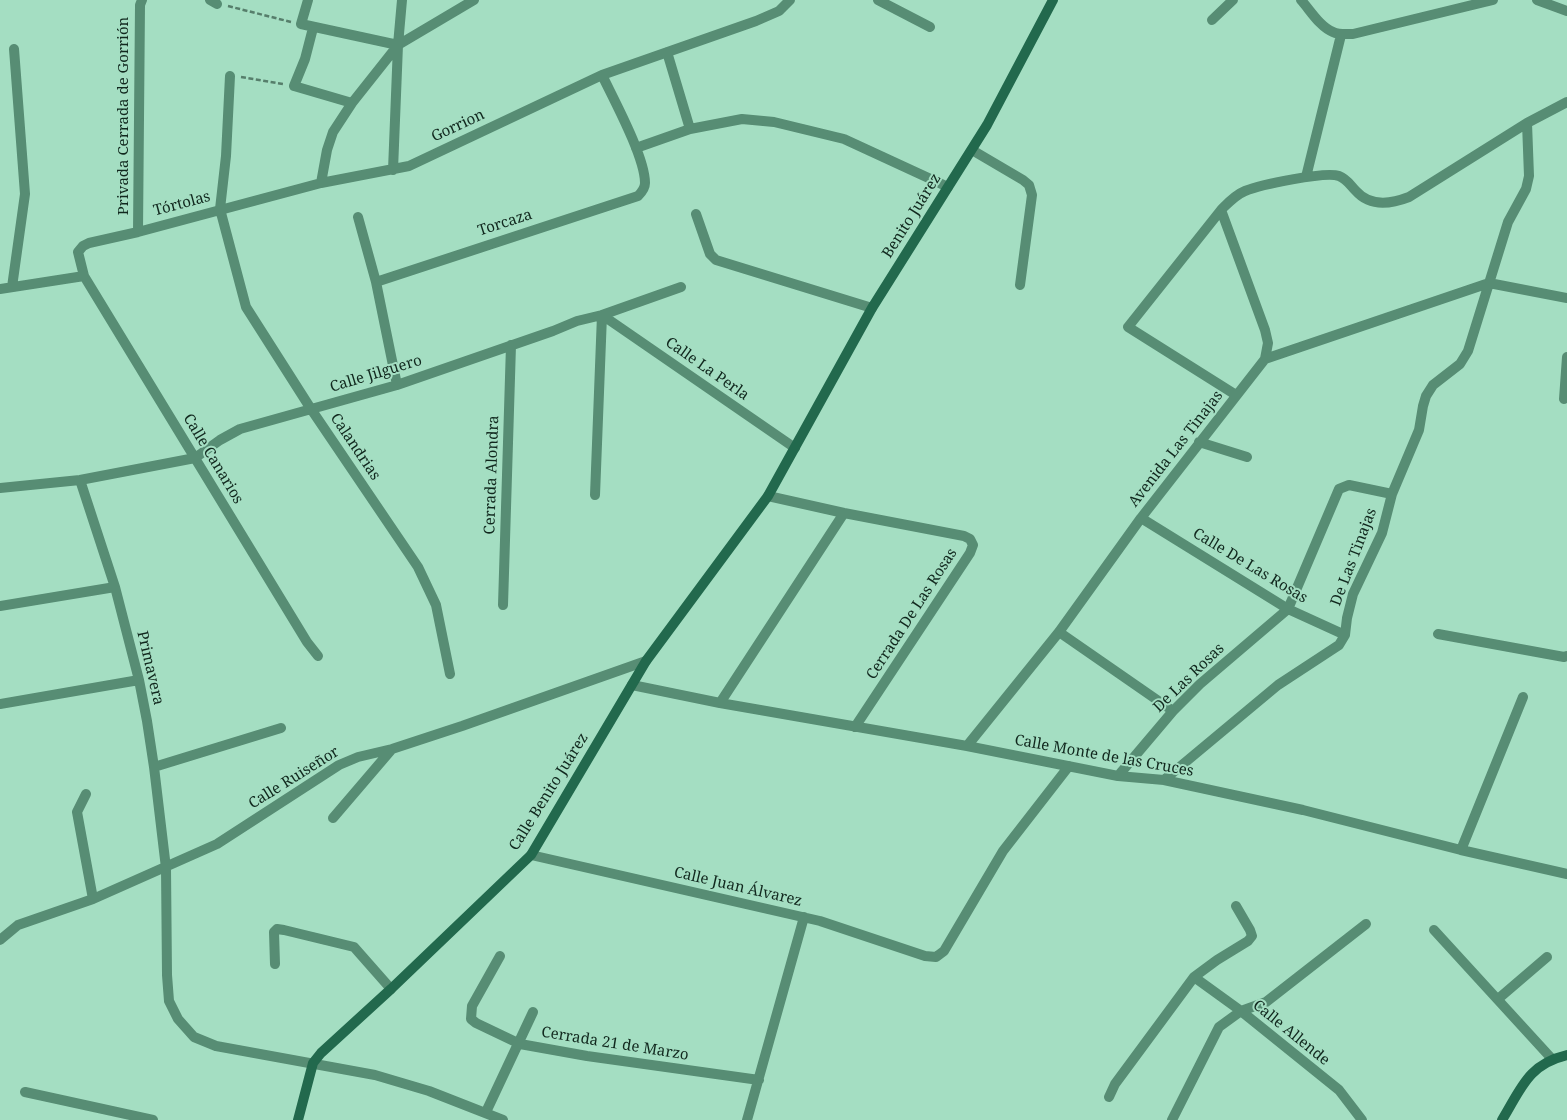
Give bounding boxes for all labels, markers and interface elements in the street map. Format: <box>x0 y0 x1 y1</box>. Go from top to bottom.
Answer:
street label: Privada Cerrada de Gorrión <box>115 17 133 215</box>
street label: Gorrion <box>429 106 487 146</box>
street label: Benito Juárez <box>879 170 945 262</box>
street label: Tórtolas <box>152 188 212 220</box>
street label: Torcaza <box>476 206 534 240</box>
street label: Calle La Perla <box>662 334 752 404</box>
street label: Calle Jilguero <box>328 352 424 396</box>
street label: Avenida Las Tinajas <box>1125 387 1227 511</box>
street label: Calandrias <box>326 410 384 484</box>
street label: Calle Canarios <box>179 411 247 507</box>
street label: Cerrada Alondra <box>481 415 503 535</box>
street label: De Las Tinajas <box>1327 506 1381 608</box>
street label: Calle De Las Rosas <box>1189 525 1311 607</box>
street label: Cerrada De Las Rosas <box>863 545 961 683</box>
street label: Primavera <box>133 629 167 707</box>
street label: De Las Rosas <box>1150 640 1228 716</box>
street label: Calle Benito Juárez <box>506 730 592 854</box>
street label: Calle Monte de las Cruces <box>1013 731 1195 781</box>
street label: Calle Ruiseñor <box>245 743 343 813</box>
street label: Calle Juan Álvarez <box>672 864 804 910</box>
street label: Calle Allende <box>1249 997 1333 1069</box>
street label: Cerrada 21 de Marzo <box>540 1023 690 1065</box>

